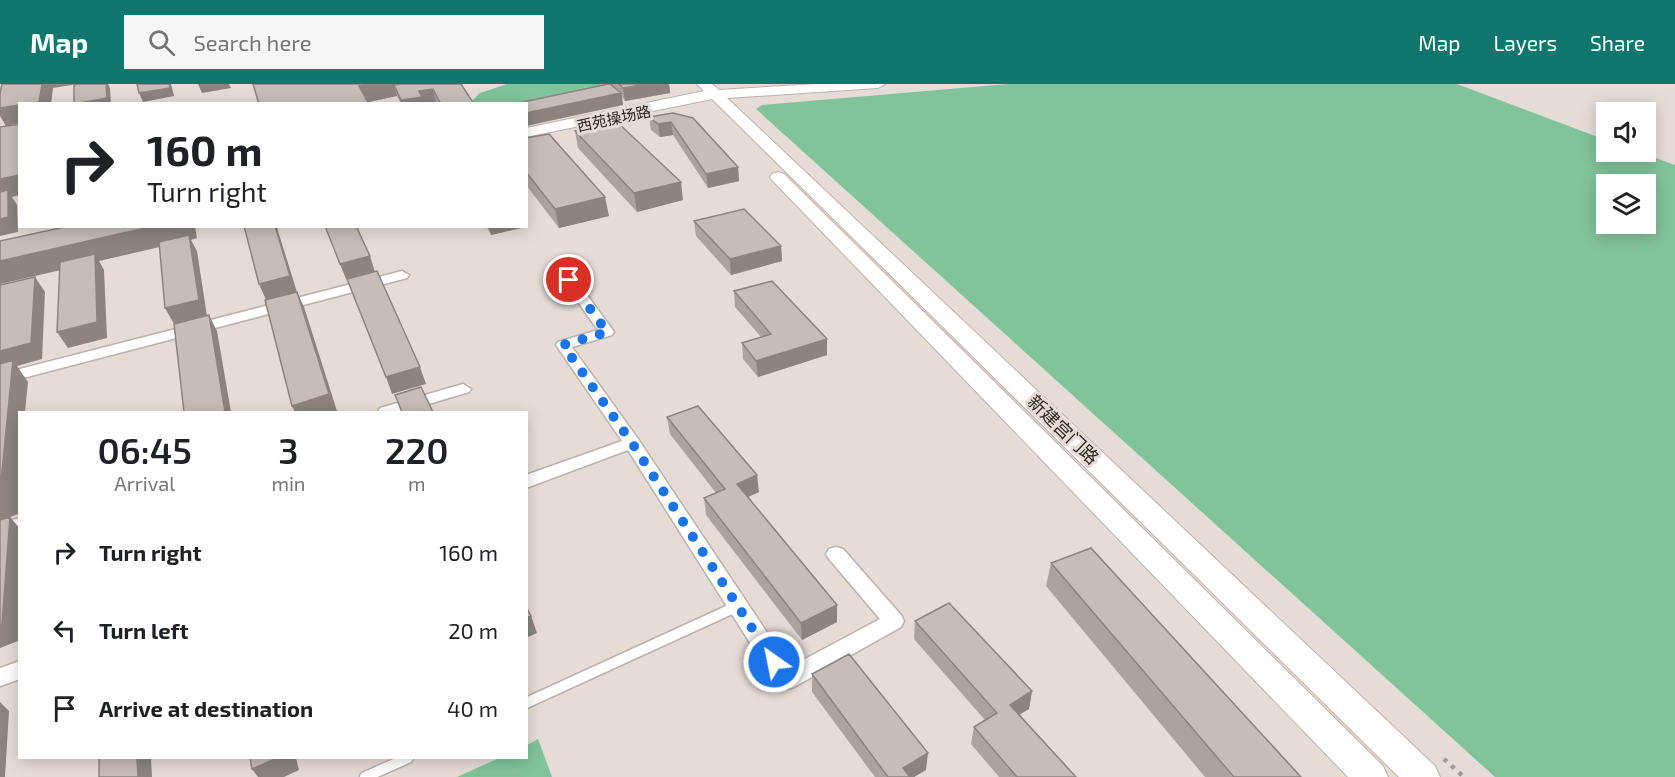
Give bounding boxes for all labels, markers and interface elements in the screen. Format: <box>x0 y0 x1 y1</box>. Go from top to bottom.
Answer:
search box <box>124 15 544 69</box>
text: Map <box>30 25 88 59</box>
icon: search <box>145 26 178 59</box>
text: Search here <box>193 29 312 55</box>
text: Map <box>1418 30 1460 55</box>
text: Layers <box>1493 30 1557 55</box>
text: Share <box>1590 30 1645 55</box>
street label: 西苑操场路 <box>575 101 652 135</box>
map controls <box>1596 102 1656 234</box>
button: sound <box>1596 102 1656 162</box>
text: 160 m <box>147 124 263 174</box>
icon: right <box>48 126 126 204</box>
button: layers <box>1596 174 1656 234</box>
text: Turn right <box>147 175 267 207</box>
pin <box>543 254 594 305</box>
icon: arrive <box>552 263 585 296</box>
street label: 新建宫门路 <box>1024 390 1104 468</box>
text: 06:45 <box>97 428 192 471</box>
text: 3 <box>278 428 299 471</box>
text: 220 <box>385 428 449 471</box>
text: Arrival <box>114 471 175 495</box>
text: min <box>271 471 305 495</box>
text: m <box>408 471 426 495</box>
icon: right <box>48 536 81 569</box>
text: Turn right <box>99 539 201 565</box>
text: 160 m <box>439 539 498 565</box>
icon: left <box>48 614 81 647</box>
text: Turn left <box>99 617 188 643</box>
text: 20 m <box>448 617 498 643</box>
position arrow <box>742 630 806 694</box>
icon: arrive <box>48 692 81 725</box>
text: Arrive at destination <box>99 695 313 721</box>
text: 40 m <box>447 695 498 721</box>

